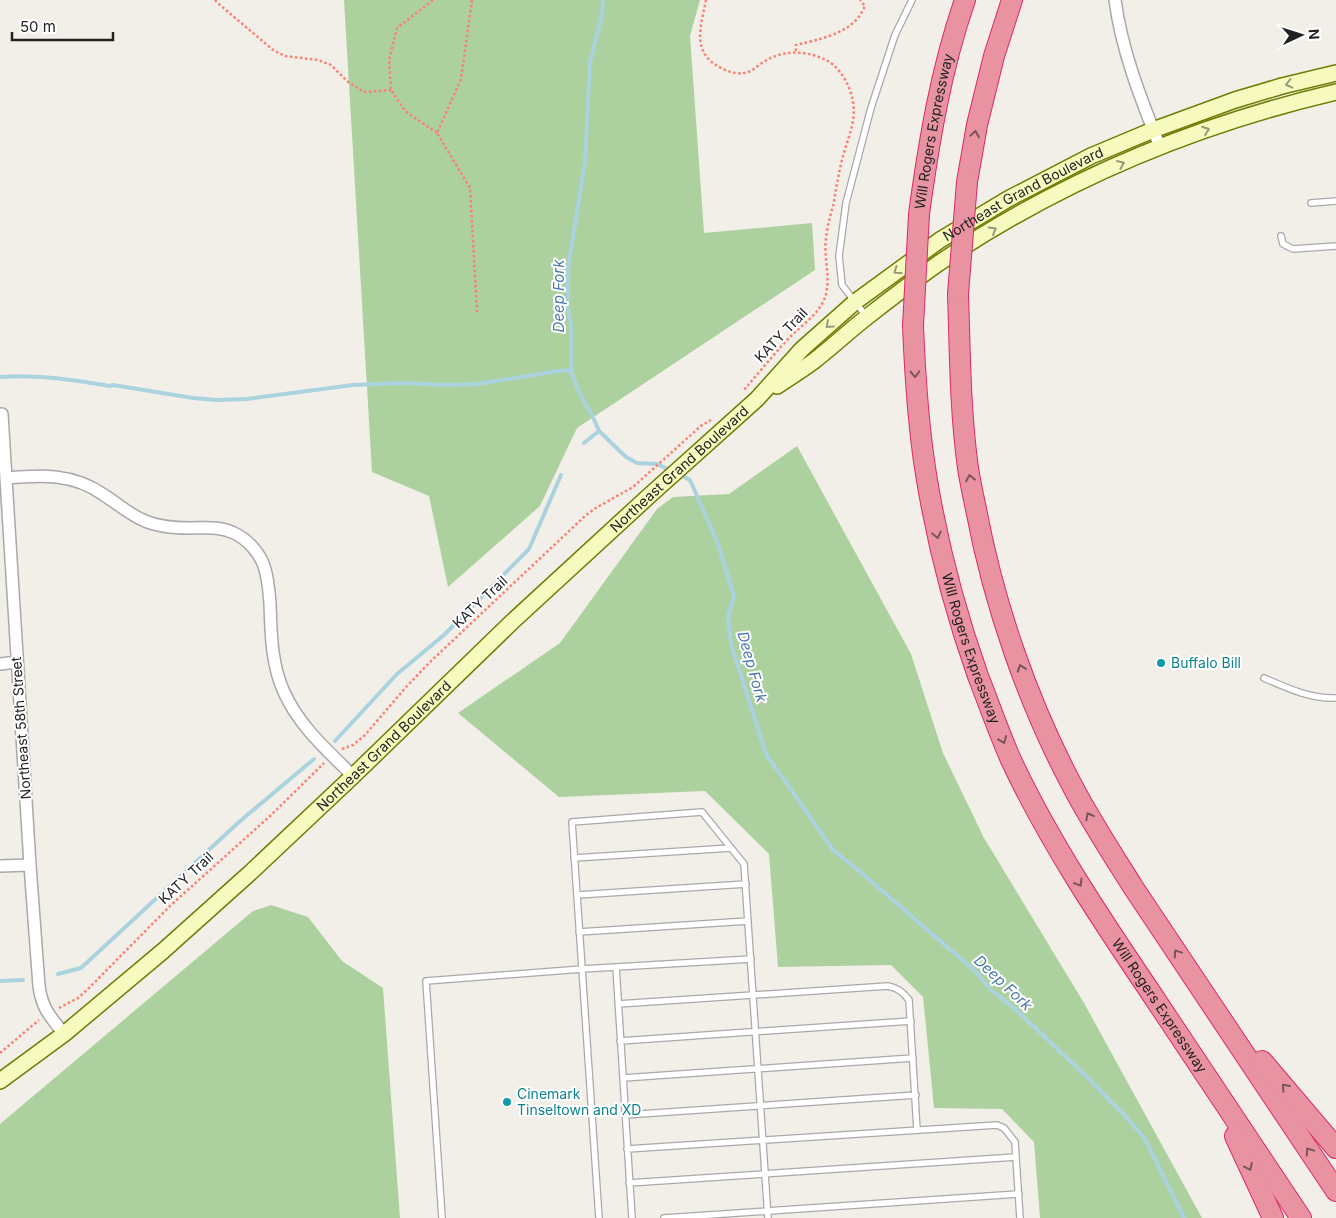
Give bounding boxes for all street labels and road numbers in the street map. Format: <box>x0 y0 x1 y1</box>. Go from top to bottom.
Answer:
street label: Will Rogers Expressway <box>911 51 956 210</box>
street label: Northeast Grand Boulevard <box>940 143 1106 244</box>
street label: KATY Trail <box>751 304 811 365</box>
street label: Northeast Grand Boulevard <box>606 402 752 535</box>
street label: Will Rogers Expressway <box>939 571 1004 726</box>
street label: KATY Trail <box>449 572 511 631</box>
street label: Northeast 58th Street <box>7 656 34 800</box>
street label: Northeast Grand Boulevard <box>313 677 454 814</box>
street label: KATY Trail <box>155 848 217 907</box>
street label: Will Rogers Expressway <box>1109 935 1211 1076</box>

